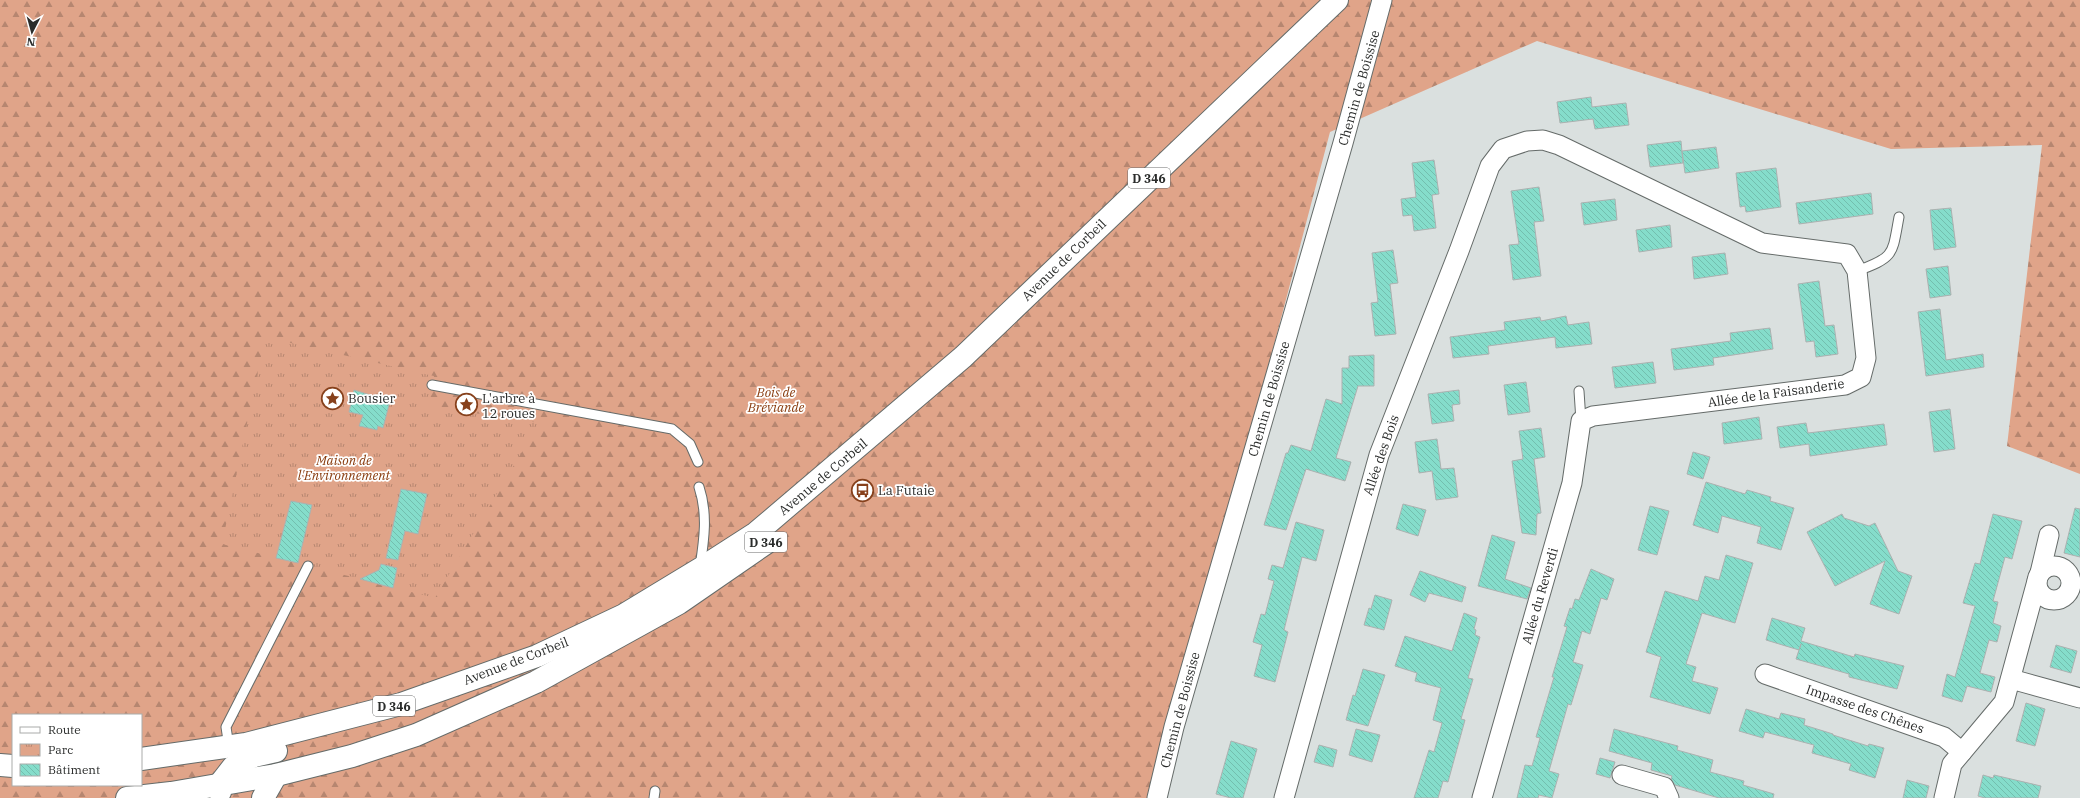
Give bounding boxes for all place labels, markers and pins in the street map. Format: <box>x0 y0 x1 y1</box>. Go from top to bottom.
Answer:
place icon: Bousier <box>319 385 345 411</box>
place label: Bousier <box>348 390 395 407</box>
place label: L'arbre à 12 roues <box>482 390 535 422</box>
place icon: L'arbre à 12 roues <box>453 392 479 418</box>
bus stop icon: La Futaie <box>850 477 876 503</box>
place label: La Futaie <box>878 482 934 499</box>

